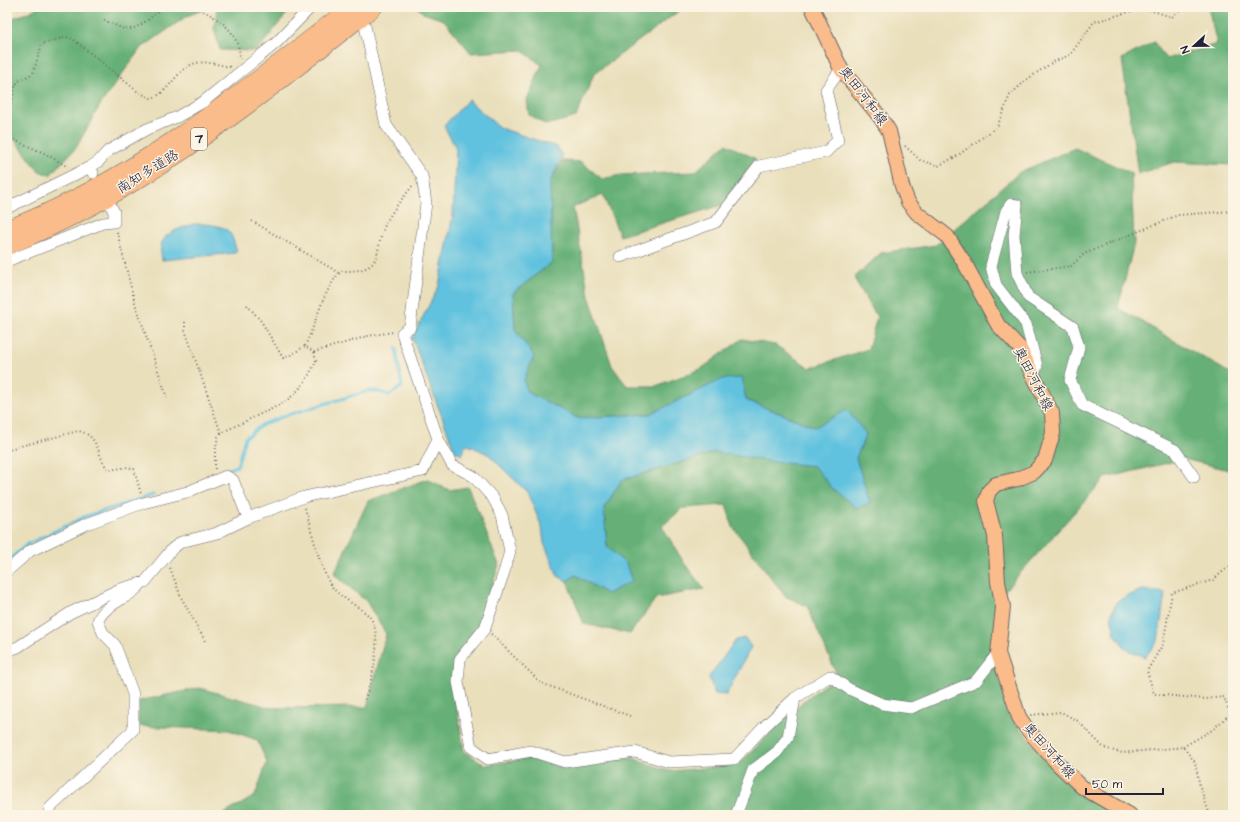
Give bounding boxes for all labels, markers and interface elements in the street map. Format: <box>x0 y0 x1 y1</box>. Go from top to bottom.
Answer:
north arrow <box>1174 26 1214 66</box>
text: N <box>1177 43 1193 56</box>
street label: 奥田河和線 <box>834 62 892 130</box>
road number: 7 <box>191 128 207 150</box>
street label: 南知多道路 <box>113 145 183 199</box>
street label: 奥田河和線 <box>1008 343 1058 415</box>
street label: 奥田河和線 <box>1018 718 1080 784</box>
scale bar <box>1086 770 1163 796</box>
text: 50 m <box>1092 776 1123 793</box>

